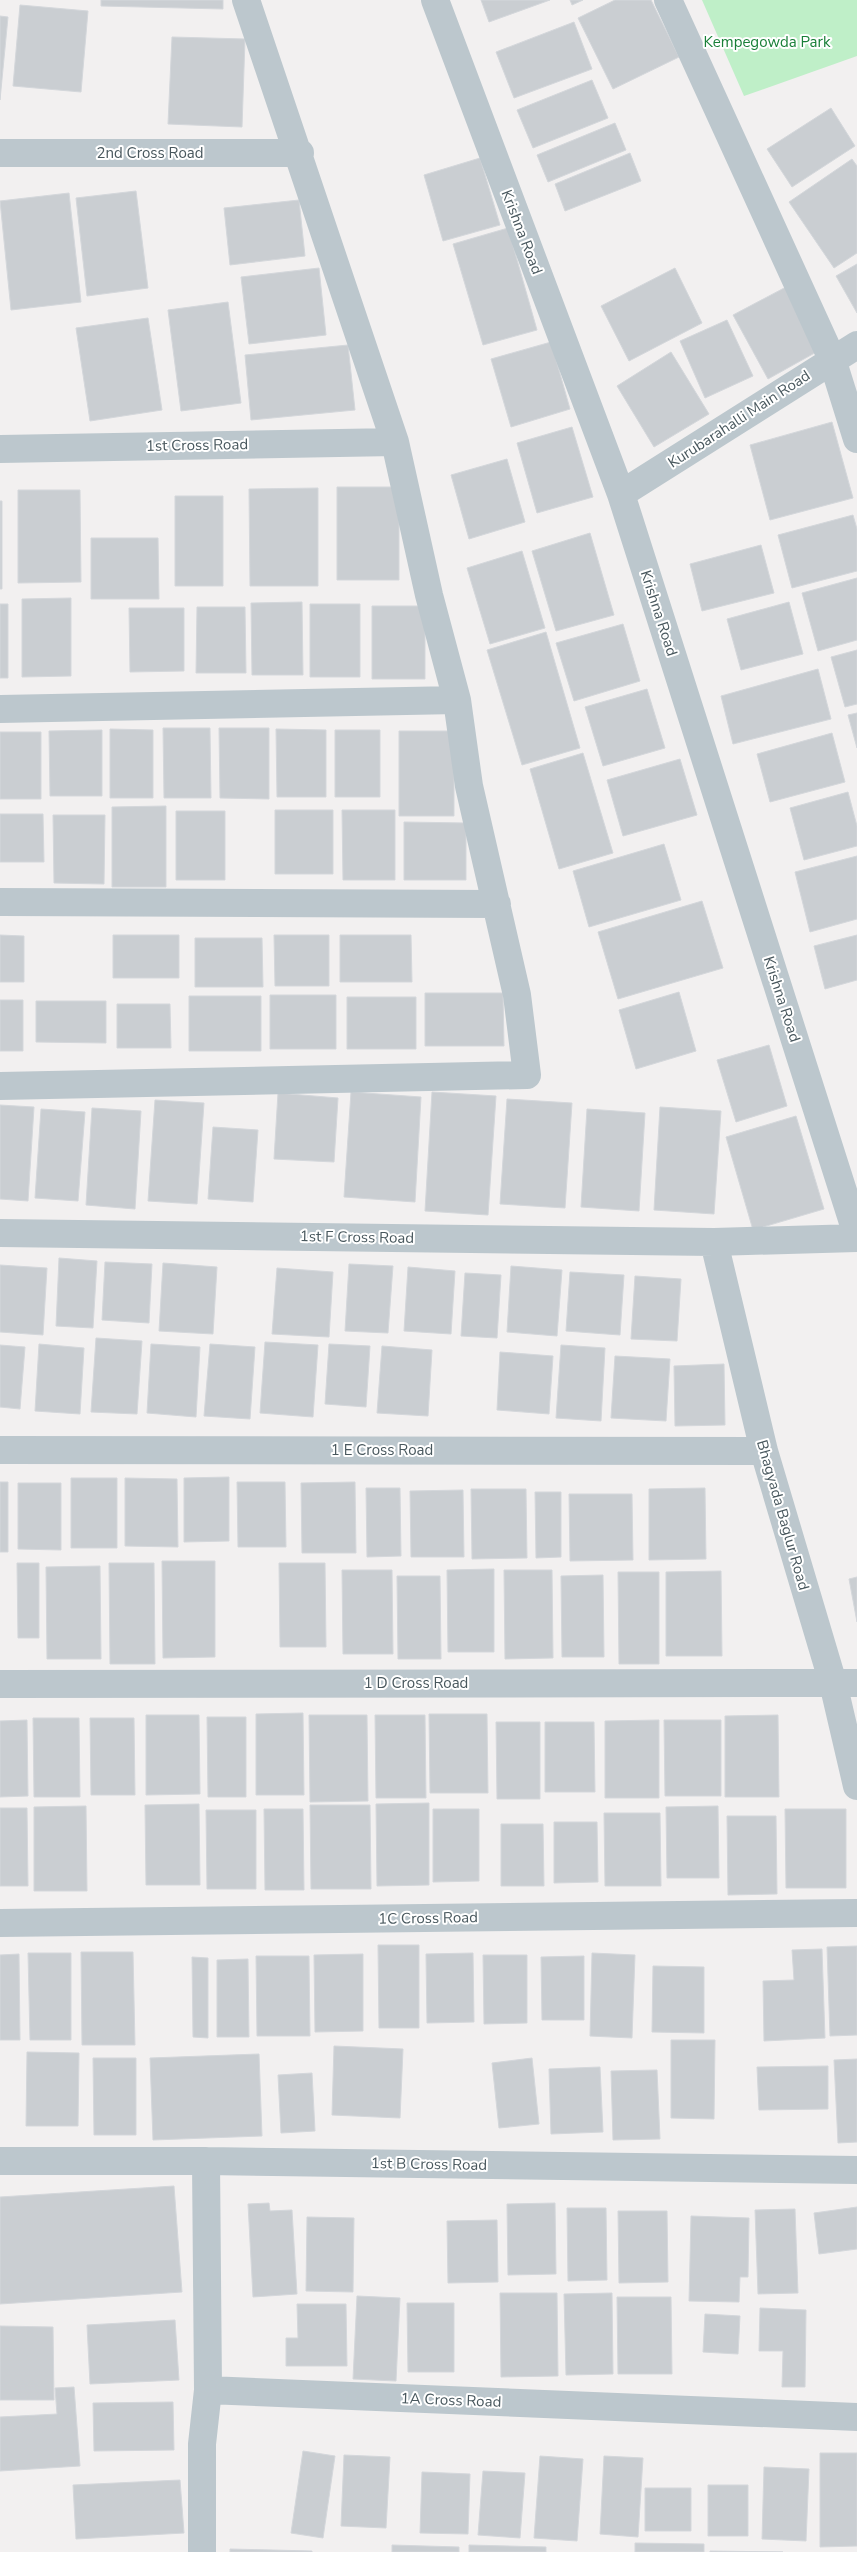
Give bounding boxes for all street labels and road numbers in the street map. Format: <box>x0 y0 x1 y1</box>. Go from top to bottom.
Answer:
street label: 2nd Cross Road <box>96 143 204 163</box>
street label: Krishna Road <box>497 187 547 277</box>
street label: Kurubarahalli Main Road <box>664 366 814 472</box>
street label: 1st Cross Road <box>146 434 248 456</box>
street label: Krishna Road <box>636 567 682 659</box>
street label: Krishna Road <box>759 953 805 1045</box>
street label: 1st F Cross Road <box>300 1226 414 1248</box>
street label: Bhagyada Baglur Road <box>752 1438 814 1592</box>
street label: 1 E Cross Road <box>331 1440 433 1460</box>
street label: 1 D Cross Road <box>364 1673 468 1693</box>
street label: 1C Cross Road <box>378 1907 478 1929</box>
street label: 1st B Cross Road <box>371 2153 487 2175</box>
street label: 1A Cross Road <box>400 2388 502 2412</box>

